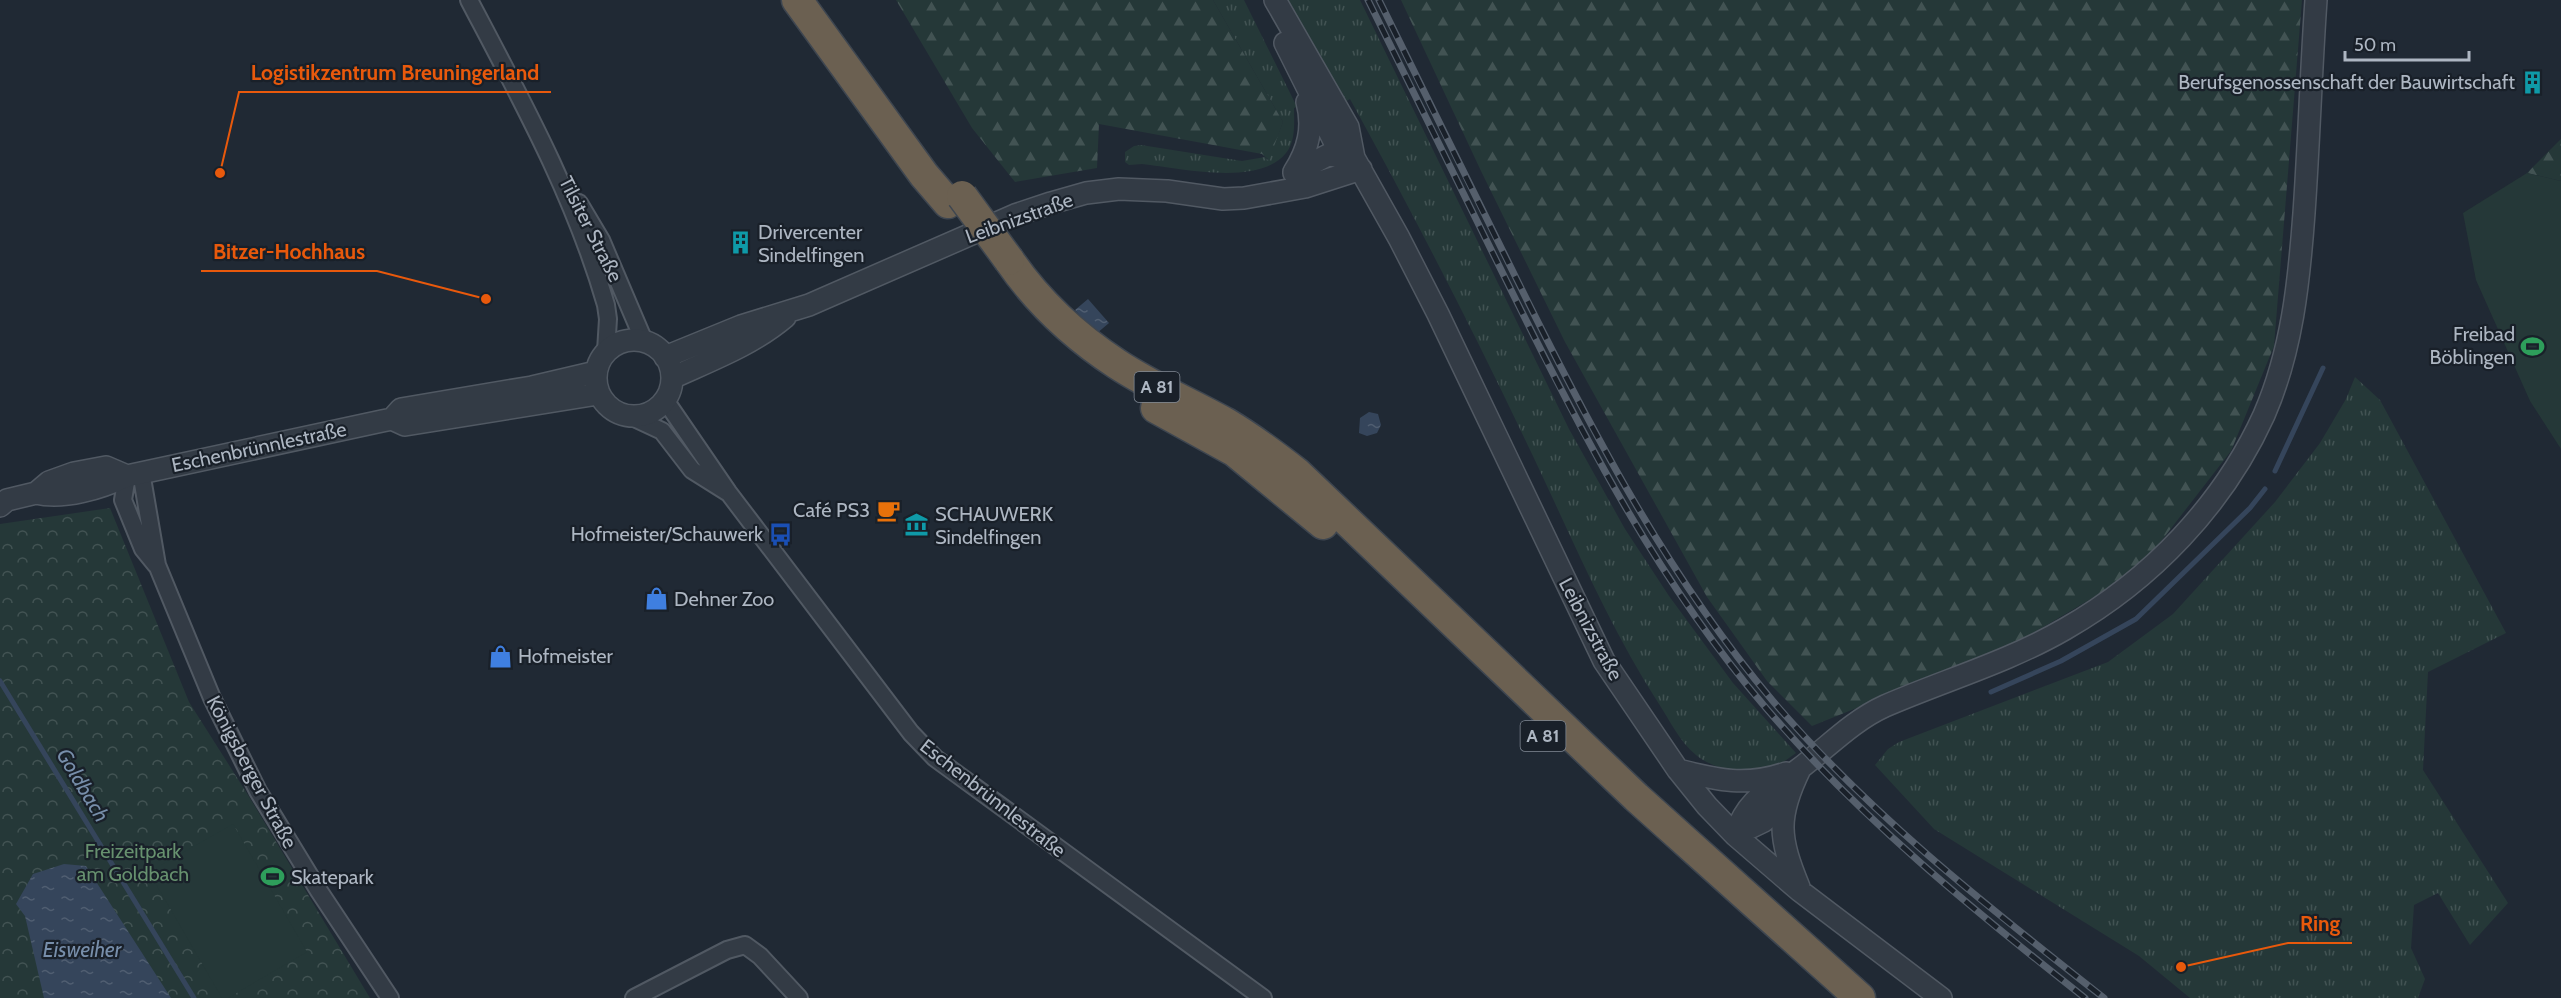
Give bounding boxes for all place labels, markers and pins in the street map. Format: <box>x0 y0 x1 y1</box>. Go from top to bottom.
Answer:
callout: Logistikzentrum Breuningerland <box>239 53 551 92</box>
building icon: Berufsgenossenschaft der Bauwirtschaft <box>2520 69 2546 95</box>
place label: Berufsgenossenschaft der Bauwirtschaft <box>2178 70 2515 94</box>
place label: Drivercenter Sindelfingen <box>758 220 864 267</box>
building icon: Drivercenter Sindelfingen <box>727 230 753 256</box>
callout: Bitzer-Hochhaus <box>201 232 377 271</box>
place label: Freibad Böblingen <box>2429 322 2515 369</box>
sports icon: Freibad Böblingen <box>2520 333 2546 359</box>
cafe icon: Café PS3 <box>875 497 901 523</box>
place label: Café PS3 <box>793 498 870 522</box>
place label: SCHAUWERK Sindelfingen <box>935 502 1054 549</box>
museum icon: SCHAUWERK Sindelfingen <box>904 512 930 538</box>
bus stop icon: Hofmeister/Schauwerk <box>768 521 794 547</box>
place label: Hofmeister/Schauwerk <box>571 522 763 546</box>
shop icon: Dehner Zoo <box>643 586 669 612</box>
place label: Dehner Zoo <box>674 587 774 611</box>
shop icon: Hofmeister <box>487 643 513 669</box>
place label: Hofmeister <box>518 644 614 668</box>
sports icon: Skatepark <box>260 864 286 890</box>
place label: Skatepark <box>291 865 374 889</box>
callout: Ring <box>2288 904 2352 943</box>

